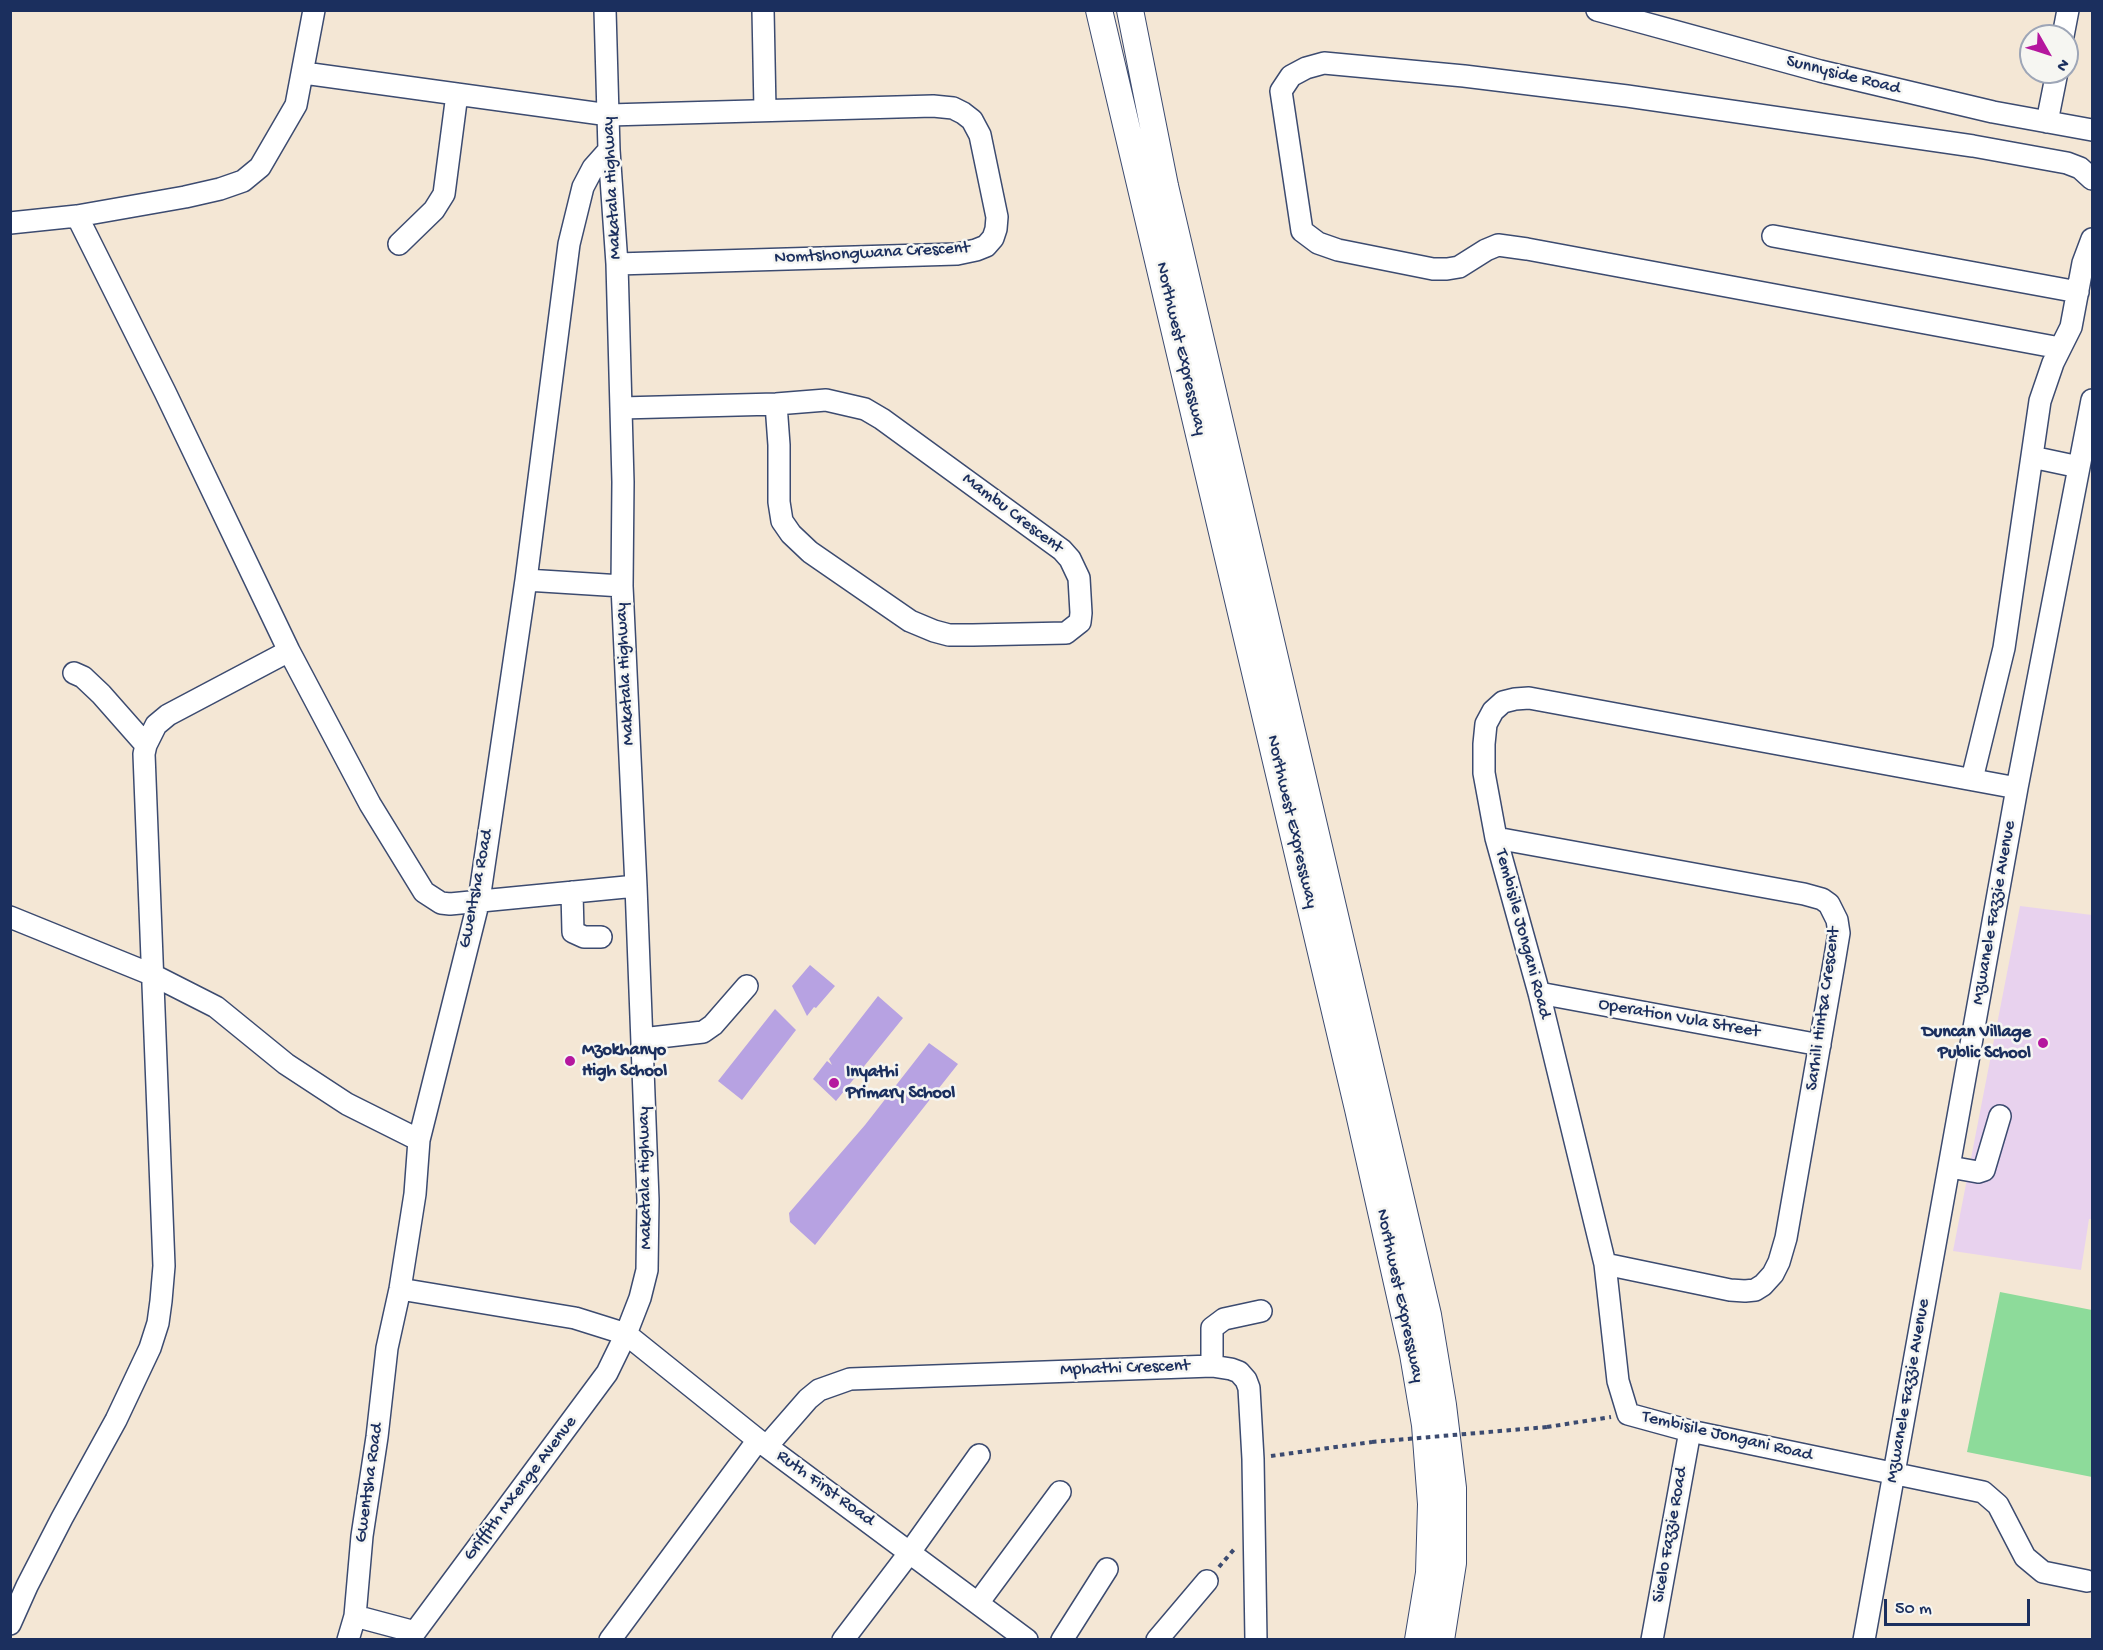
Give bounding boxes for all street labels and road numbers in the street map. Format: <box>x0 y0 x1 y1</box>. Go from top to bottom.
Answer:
street label: Sunnyside Road <box>1784 51 1902 101</box>
street label: Makatala Highway <box>598 116 628 260</box>
street label: Nomtshongwana Crescent <box>774 238 970 270</box>
street label: Northwest Expressway <box>1150 260 1210 438</box>
street label: Mambu Crescent <box>957 469 1067 559</box>
street label: Makatala Highway <box>611 602 641 746</box>
street label: Northwest Expressway <box>1261 733 1321 911</box>
street label: Mzwanele Fazzie Avenue <box>1968 819 2022 1007</box>
street label: Gwentsha Road <box>455 828 499 950</box>
street label: Tembisile Jongani Road <box>1489 847 1555 1021</box>
street label: Sarhili Hintsa Crescent <box>1802 926 1846 1092</box>
street label: Operation Vula Street <box>1597 994 1761 1044</box>
street label: Makatala Highway <box>634 1106 658 1250</box>
street label: Northwest Expressway <box>1370 1207 1428 1385</box>
street label: Mzwanele Fazzie Avenue <box>1882 1297 1936 1485</box>
street label: Mphathi Crescent <box>1060 1356 1190 1382</box>
street label: Tembisile Jongani Road <box>1640 1407 1814 1467</box>
street label: Griffith Mxenge Avenue <box>460 1412 582 1566</box>
street label: Gwentsha Road <box>351 1422 389 1544</box>
street label: Ruth First Road <box>772 1446 878 1532</box>
street label: Sicelo Fazzie Road <box>1648 1466 1694 1604</box>

